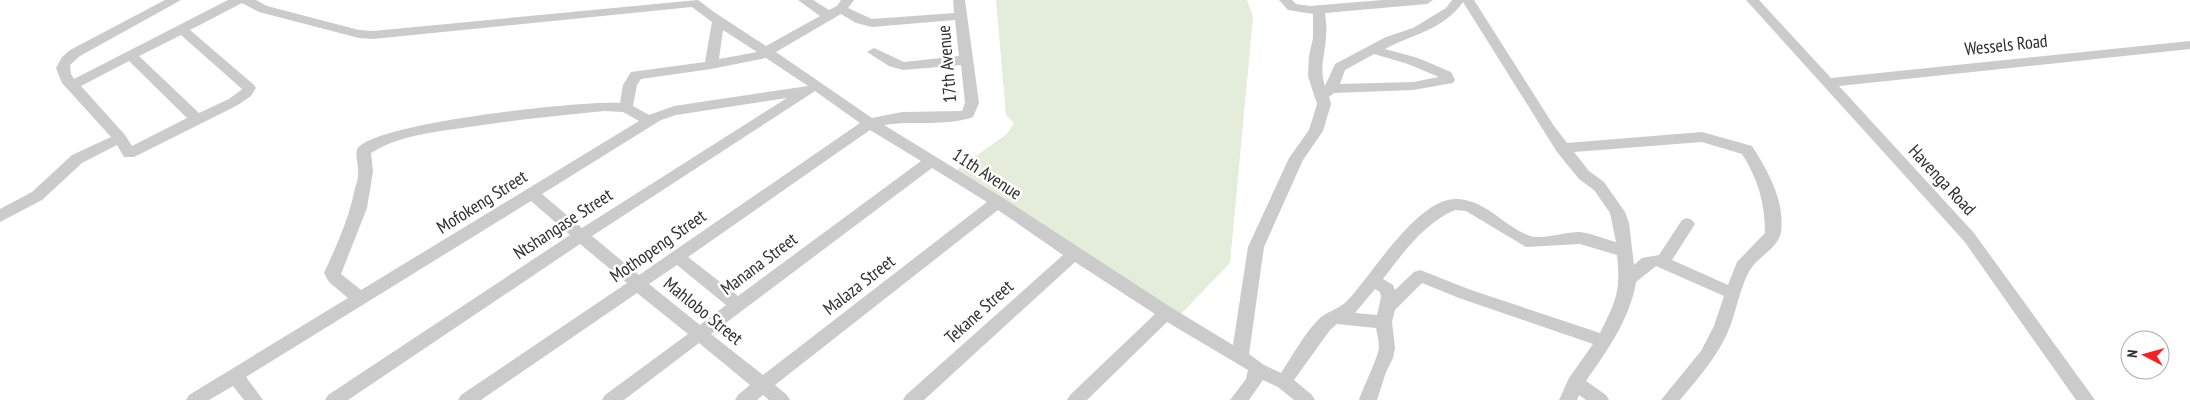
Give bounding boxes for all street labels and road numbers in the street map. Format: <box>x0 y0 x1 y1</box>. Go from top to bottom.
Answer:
street label: 17th Avenue <box>932 24 961 104</box>
street label: Wessels Road <box>1963 29 2049 60</box>
street label: Havenga Road <box>1904 139 1981 220</box>
street label: 11th Avenue <box>948 143 1026 204</box>
street label: Mofokeng Street <box>432 165 531 238</box>
street label: Ntshangase Street <box>509 183 617 264</box>
street label: Mothopeng Street <box>605 204 710 287</box>
street label: Manana Street <box>716 227 802 300</box>
street label: Malaza Street <box>818 249 899 320</box>
street label: Mahlobo Street <box>659 272 748 350</box>
street label: Tekane Street <box>940 275 1018 348</box>

